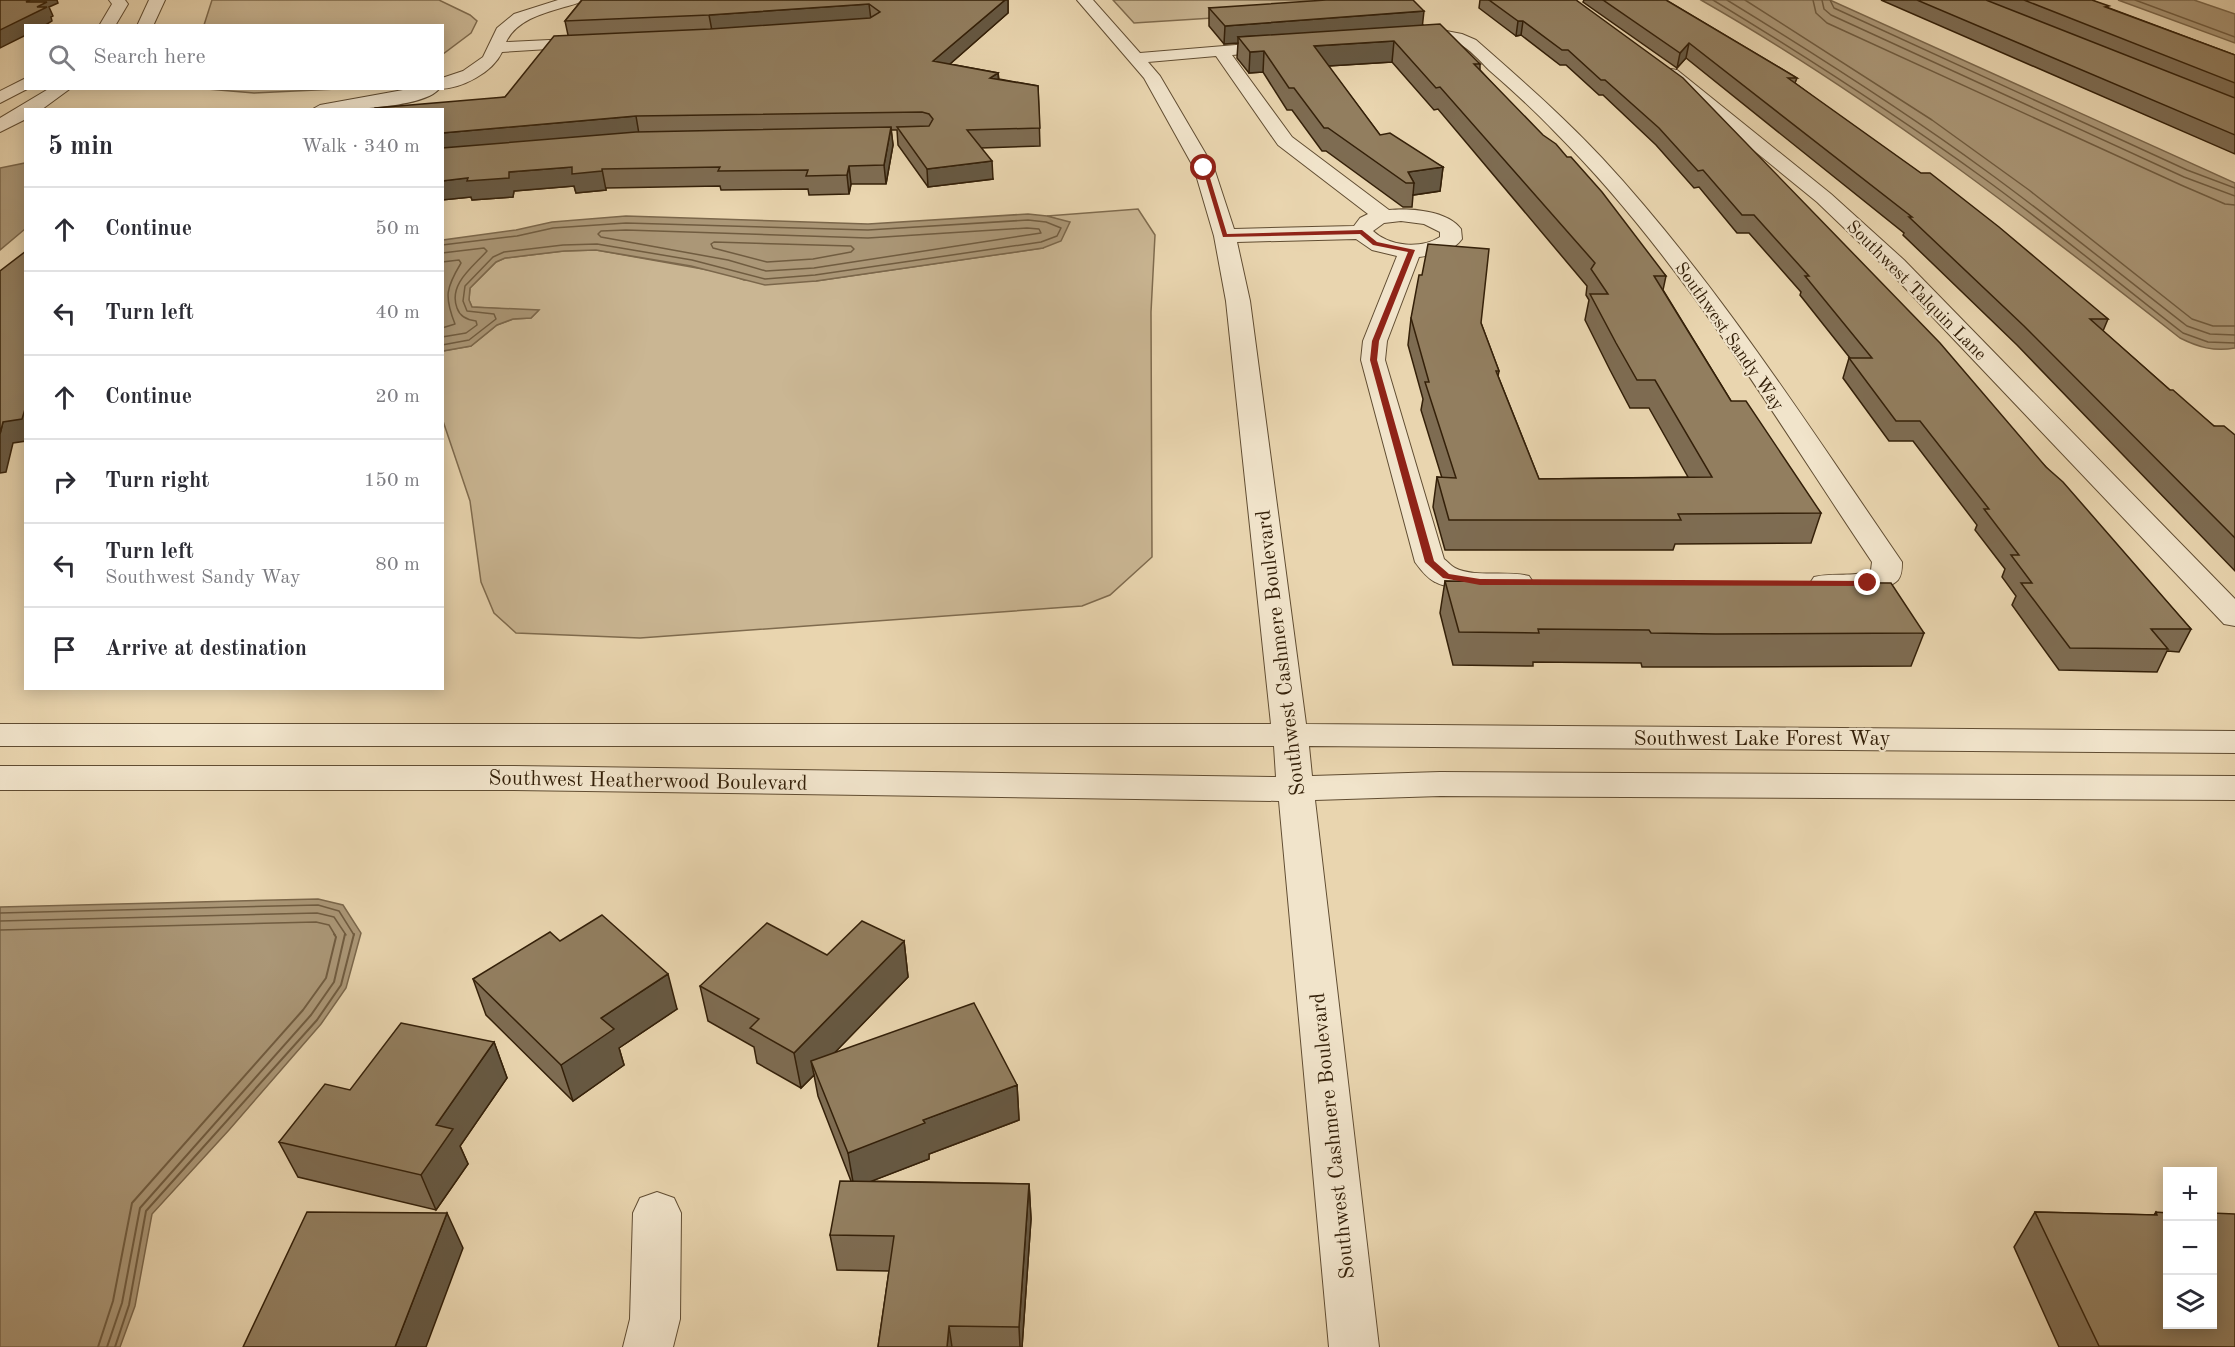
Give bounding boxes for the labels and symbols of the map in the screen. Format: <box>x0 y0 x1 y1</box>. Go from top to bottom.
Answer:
route start <box>1190 154 1216 180</box>
street label: Southwest Talquin Lane <box>1843 217 1990 364</box>
street label: Southwest Sandy Way <box>1671 259 1787 414</box>
street label: Southwest Cashmere Boulevard <box>1254 509 1309 797</box>
route end <box>1854 569 1880 595</box>
street label: Southwest Lake Forest Way <box>1633 729 1891 750</box>
street label: Southwest Heatherwood Boulevard <box>488 768 808 795</box>
street label: Southwest Cashmere Boulevard <box>1308 991 1359 1280</box>

